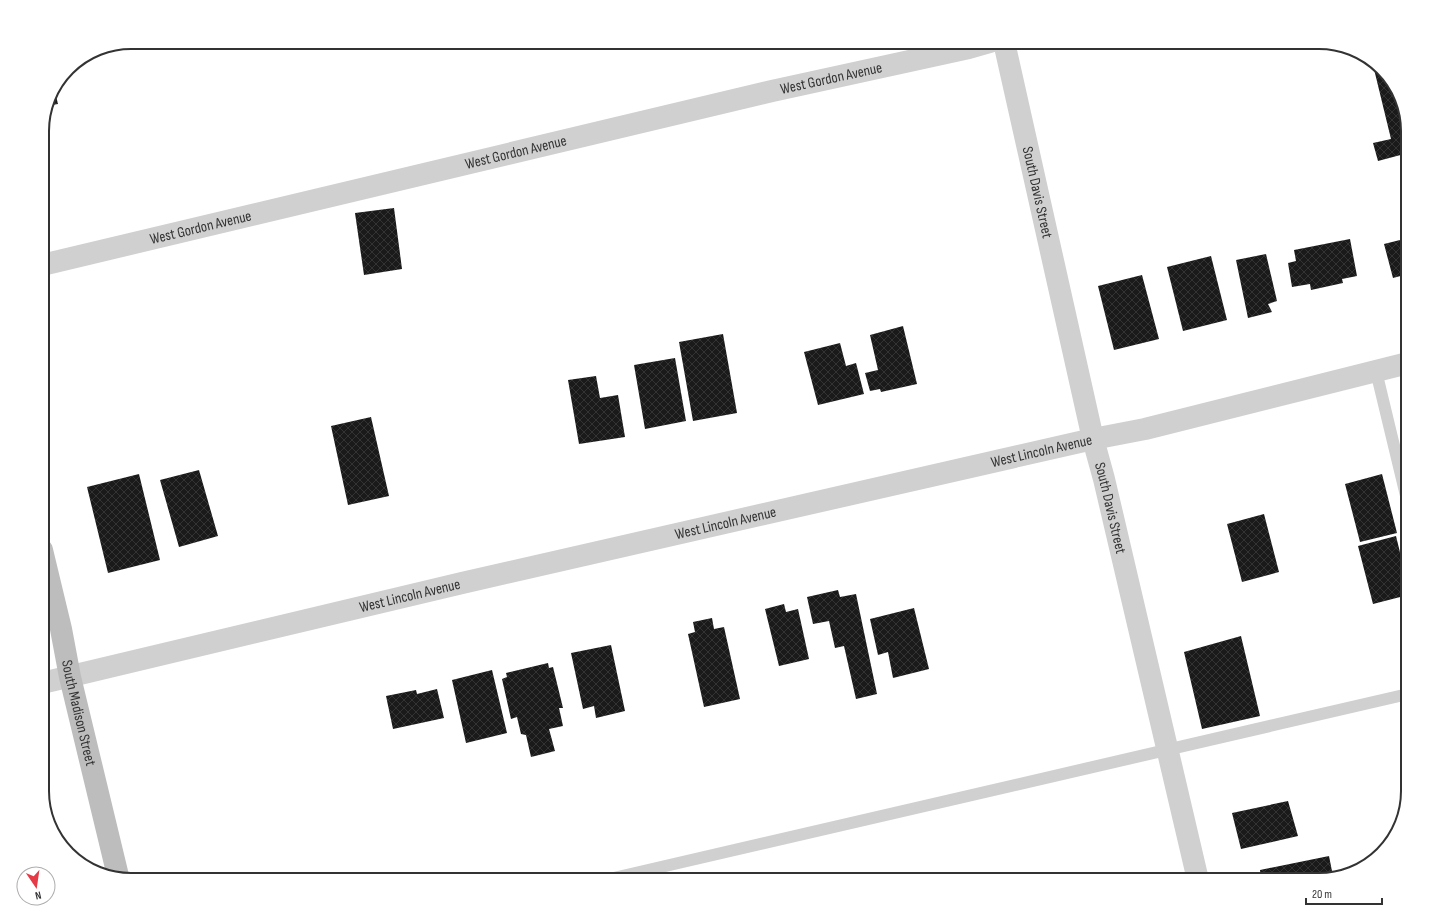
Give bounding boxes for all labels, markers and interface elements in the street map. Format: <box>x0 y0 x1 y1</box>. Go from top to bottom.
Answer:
street label: West Gordon Avenue <box>779 58 884 99</box>
street label: West Gordon Avenue <box>463 131 569 174</box>
street label: South Davis Street <box>1018 145 1057 240</box>
street label: West Gordon Avenue <box>148 206 253 249</box>
street label: West Lincoln Avenue <box>989 431 1094 472</box>
street label: South Davis Street <box>1090 460 1130 556</box>
street label: West Lincoln Avenue <box>673 503 778 544</box>
street label: West Lincoln Avenue <box>357 575 462 617</box>
street label: South Madison Street <box>57 658 100 768</box>
north arrow <box>16 866 56 906</box>
scale bar <box>1306 880 1382 906</box>
text: 20 m <box>1312 887 1332 902</box>
text: N <box>34 888 42 902</box>

